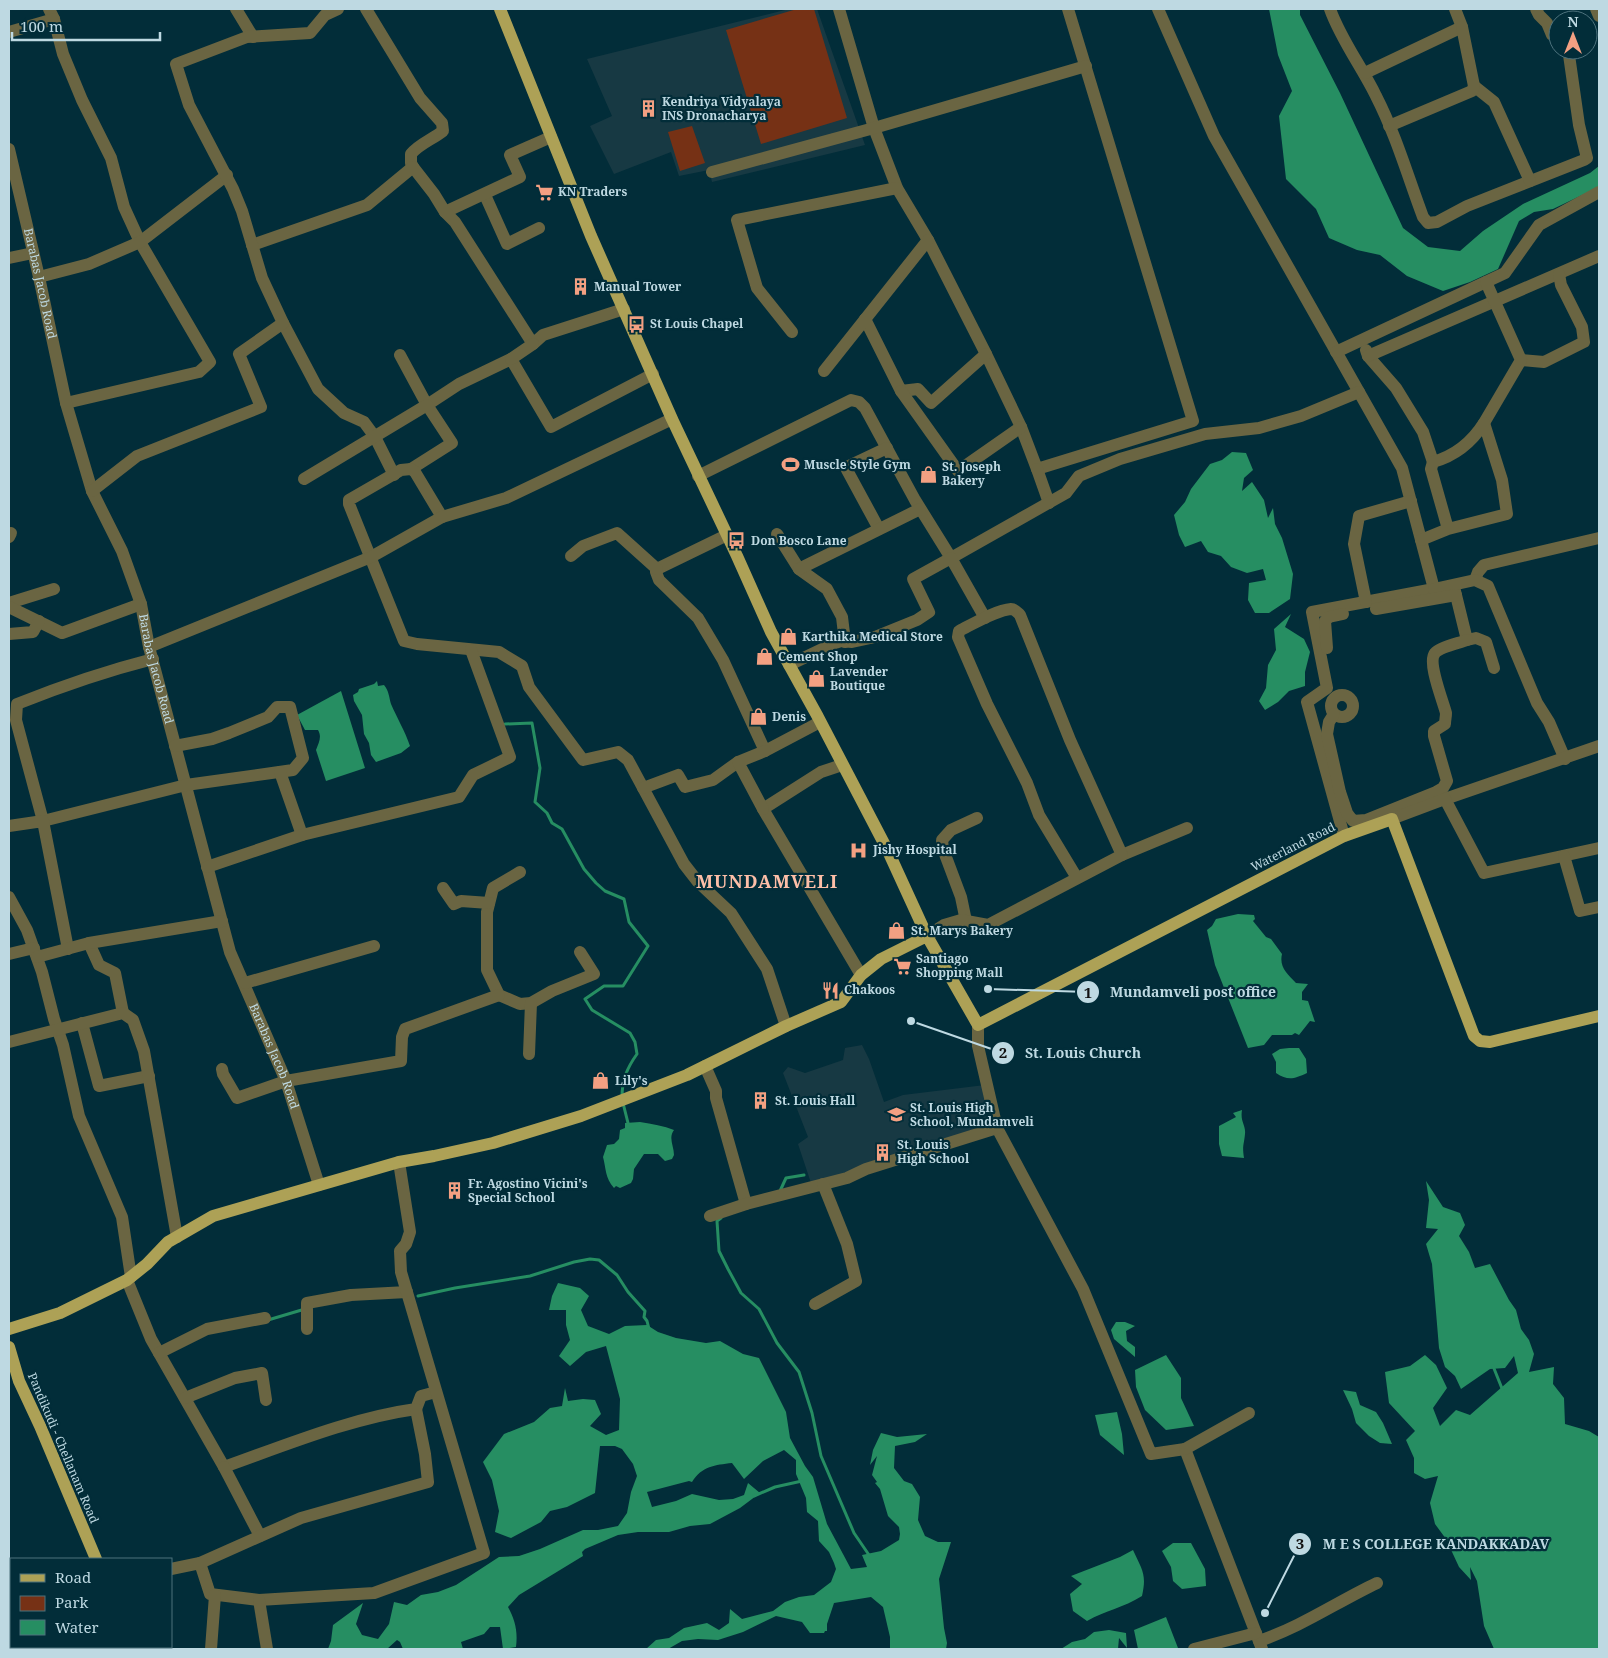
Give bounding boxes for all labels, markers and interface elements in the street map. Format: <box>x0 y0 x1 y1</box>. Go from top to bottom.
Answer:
scale bar <box>12 10 160 42</box>
north arrow <box>1548 10 1598 60</box>
text: N <box>1567 12 1579 31</box>
text: 100 m <box>20 16 63 36</box>
place label: Kendriya Vidyalaya INS Dronacharya <box>662 93 781 124</box>
building icon: Kendriya Vidyalaya INS Dronacharya <box>638 99 658 119</box>
supermarket icon: KN Traders <box>534 182 554 202</box>
place label: KN Traders <box>558 183 627 200</box>
street label: Barabas Jacob Road <box>20 226 61 341</box>
building icon: Manual Tower <box>570 277 590 297</box>
place label: Manual Tower <box>594 278 682 295</box>
bus stop icon: St Louis Chapel <box>626 314 646 334</box>
place label: St Louis Chapel <box>650 315 744 332</box>
sports icon: Muscle Style Gym <box>780 455 800 475</box>
place label: Muscle Style Gym <box>804 456 911 473</box>
place label: St. Joseph Bakery <box>942 458 1001 489</box>
shop icon: St. Joseph Bakery <box>918 464 938 484</box>
bus stop icon: Don Bosco Lane <box>727 531 747 551</box>
place label: Don Bosco Lane <box>751 532 847 549</box>
street label: Barabas Jacob Road <box>135 612 178 726</box>
shop icon: Karthika Medical Store <box>778 627 798 647</box>
place label: Karthika Medical Store <box>802 628 943 645</box>
shop icon: Cement Shop <box>754 647 774 667</box>
place label: Cement Shop <box>778 648 858 665</box>
place label: Lavender Boutique <box>830 663 889 694</box>
shop icon: Lavender Boutique <box>806 669 826 689</box>
shop icon: Denis <box>748 707 768 727</box>
place label: Denis <box>772 708 806 725</box>
street label: Waterland Road <box>1248 818 1338 875</box>
hospital icon: Jishy Hospital <box>849 840 869 860</box>
place label: Jishy Hospital <box>872 841 958 858</box>
district label: MUNDAMVELI <box>696 869 838 893</box>
shop icon: St. Marys Bakery <box>887 921 907 941</box>
place label: St. Marys Bakery <box>911 922 1013 939</box>
place label: Santiago Shopping Mall <box>916 950 1004 981</box>
supermarket icon: Santiago Shopping Mall <box>892 956 912 976</box>
callout: Mundamveli post office <box>1075 978 1286 1007</box>
restaurant icon: Chakoos <box>820 980 840 1000</box>
place label: Chakoos <box>844 981 895 998</box>
text: 1 <box>1084 982 1092 1002</box>
text: Mundamveli post office <box>1110 982 1276 1001</box>
street label: Barabas Jacob Road <box>245 1001 304 1112</box>
callout: St. Louis Church <box>990 1039 1151 1068</box>
text: 2 <box>999 1042 1007 1062</box>
text: St. Louis Church <box>1025 1043 1141 1062</box>
shop icon: Lily's <box>591 1071 611 1091</box>
place label: Lily's <box>615 1072 648 1089</box>
building icon: St. Louis Hall <box>751 1091 771 1111</box>
place label: St. Louis Hall <box>775 1092 856 1109</box>
place label: St. Louis High School, Mundamveli <box>910 1099 1034 1130</box>
school or university icon: St. Louis High School, Mundamveli <box>886 1105 906 1125</box>
place label: St. Louis High School <box>897 1136 970 1167</box>
building icon: St. Louis High School <box>873 1142 893 1162</box>
place label: Fr. Agostino Vicini's Special School <box>468 1175 588 1206</box>
building icon: Fr. Agostino Vicini's Special School <box>444 1181 464 1201</box>
street label: Pandikudi - Chellanam Road <box>24 1370 103 1526</box>
callout: M E S COLLEGE KANDAKKADAV <box>1288 1530 1559 1559</box>
text: 3 <box>1296 1533 1304 1553</box>
text: M E S COLLEGE KANDAKKADAV <box>1323 1534 1549 1553</box>
legend <box>10 1558 172 1648</box>
text: Road <box>55 1567 91 1587</box>
text: Park <box>55 1592 89 1612</box>
text: Water <box>55 1617 98 1637</box>

